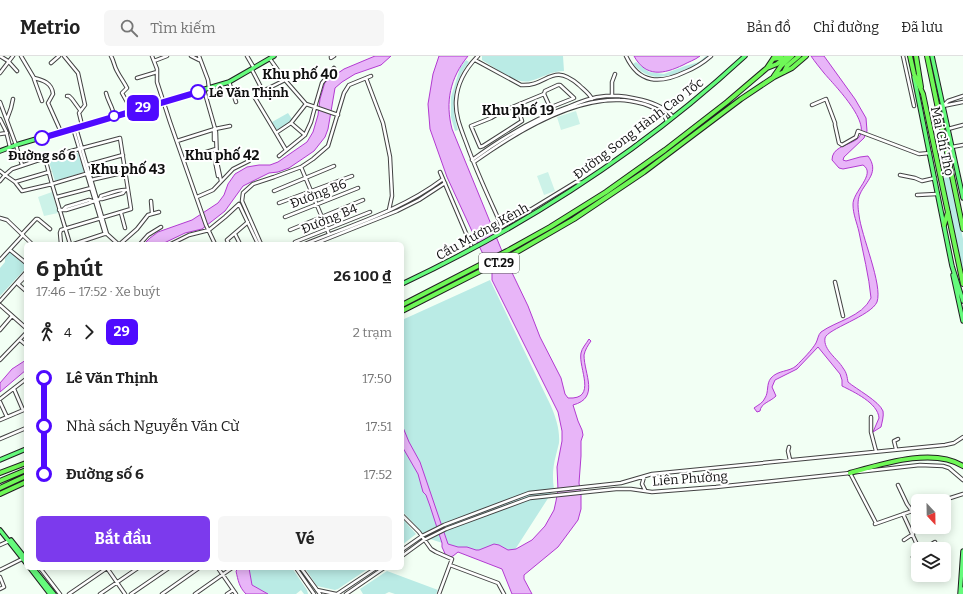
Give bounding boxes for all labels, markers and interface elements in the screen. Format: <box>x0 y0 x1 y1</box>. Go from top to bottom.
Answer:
search box <box>104 10 384 46</box>
text: Metrio <box>20 16 80 39</box>
icon: search <box>118 17 140 39</box>
text: Tìm kiếm <box>150 19 216 37</box>
text: Bản đồ <box>747 19 791 36</box>
text: Chỉ đường <box>813 19 879 36</box>
text: Đã lưu <box>901 19 943 36</box>
district label: Khu phố 40 <box>262 65 338 83</box>
street label: Đường Song Hành Cao Tốc <box>570 74 706 182</box>
marker: Lê Văn Thịnh <box>190 84 206 100</box>
place label: Lê Văn Thịnh <box>209 85 290 100</box>
line badge: 29 <box>125 95 161 121</box>
text: 29 <box>135 99 151 116</box>
district label: Khu phố 19 <box>482 101 554 119</box>
street label: Mai Chí Thọ <box>928 105 957 177</box>
unlabelled marker <box>108 110 120 122</box>
marker: Đường số 6 <box>34 130 50 146</box>
district label: Khu phố 42 <box>185 146 259 164</box>
place label: Đường số 6 <box>8 148 76 163</box>
district label: Khu phố 43 <box>91 160 165 178</box>
street label: Đường B6 <box>288 176 349 211</box>
street label: Đường B4 <box>299 200 360 236</box>
street label: Cầu Mương Kênh <box>433 200 531 263</box>
road number: CT.29 <box>479 253 519 273</box>
text: 6 phút <box>36 255 103 282</box>
text: 26 100 ₫ <box>333 267 392 285</box>
text: 17:46 – 17:52 · Xe buýt <box>36 284 160 299</box>
icon: walk <box>36 321 58 343</box>
icon: forward <box>78 321 100 343</box>
text: 29 <box>114 323 130 340</box>
text: 4 <box>64 325 72 340</box>
text: 2 trạm <box>353 325 392 340</box>
text: Lê Văn Thịnh <box>66 369 158 387</box>
text: 17:50 <box>362 371 392 386</box>
text: Nhà sách Nguyễn Văn Cừ <box>66 417 240 435</box>
text: 17:51 <box>366 419 392 434</box>
text: Đường số 6 <box>66 465 144 483</box>
text: 17:52 <box>364 467 392 482</box>
street label: Liên Phường <box>652 468 728 489</box>
north arrow <box>911 494 951 534</box>
map controls <box>911 494 951 582</box>
button: Bắt đầu <box>36 516 210 562</box>
button: Vé <box>218 516 392 562</box>
button: layers <box>911 542 951 582</box>

